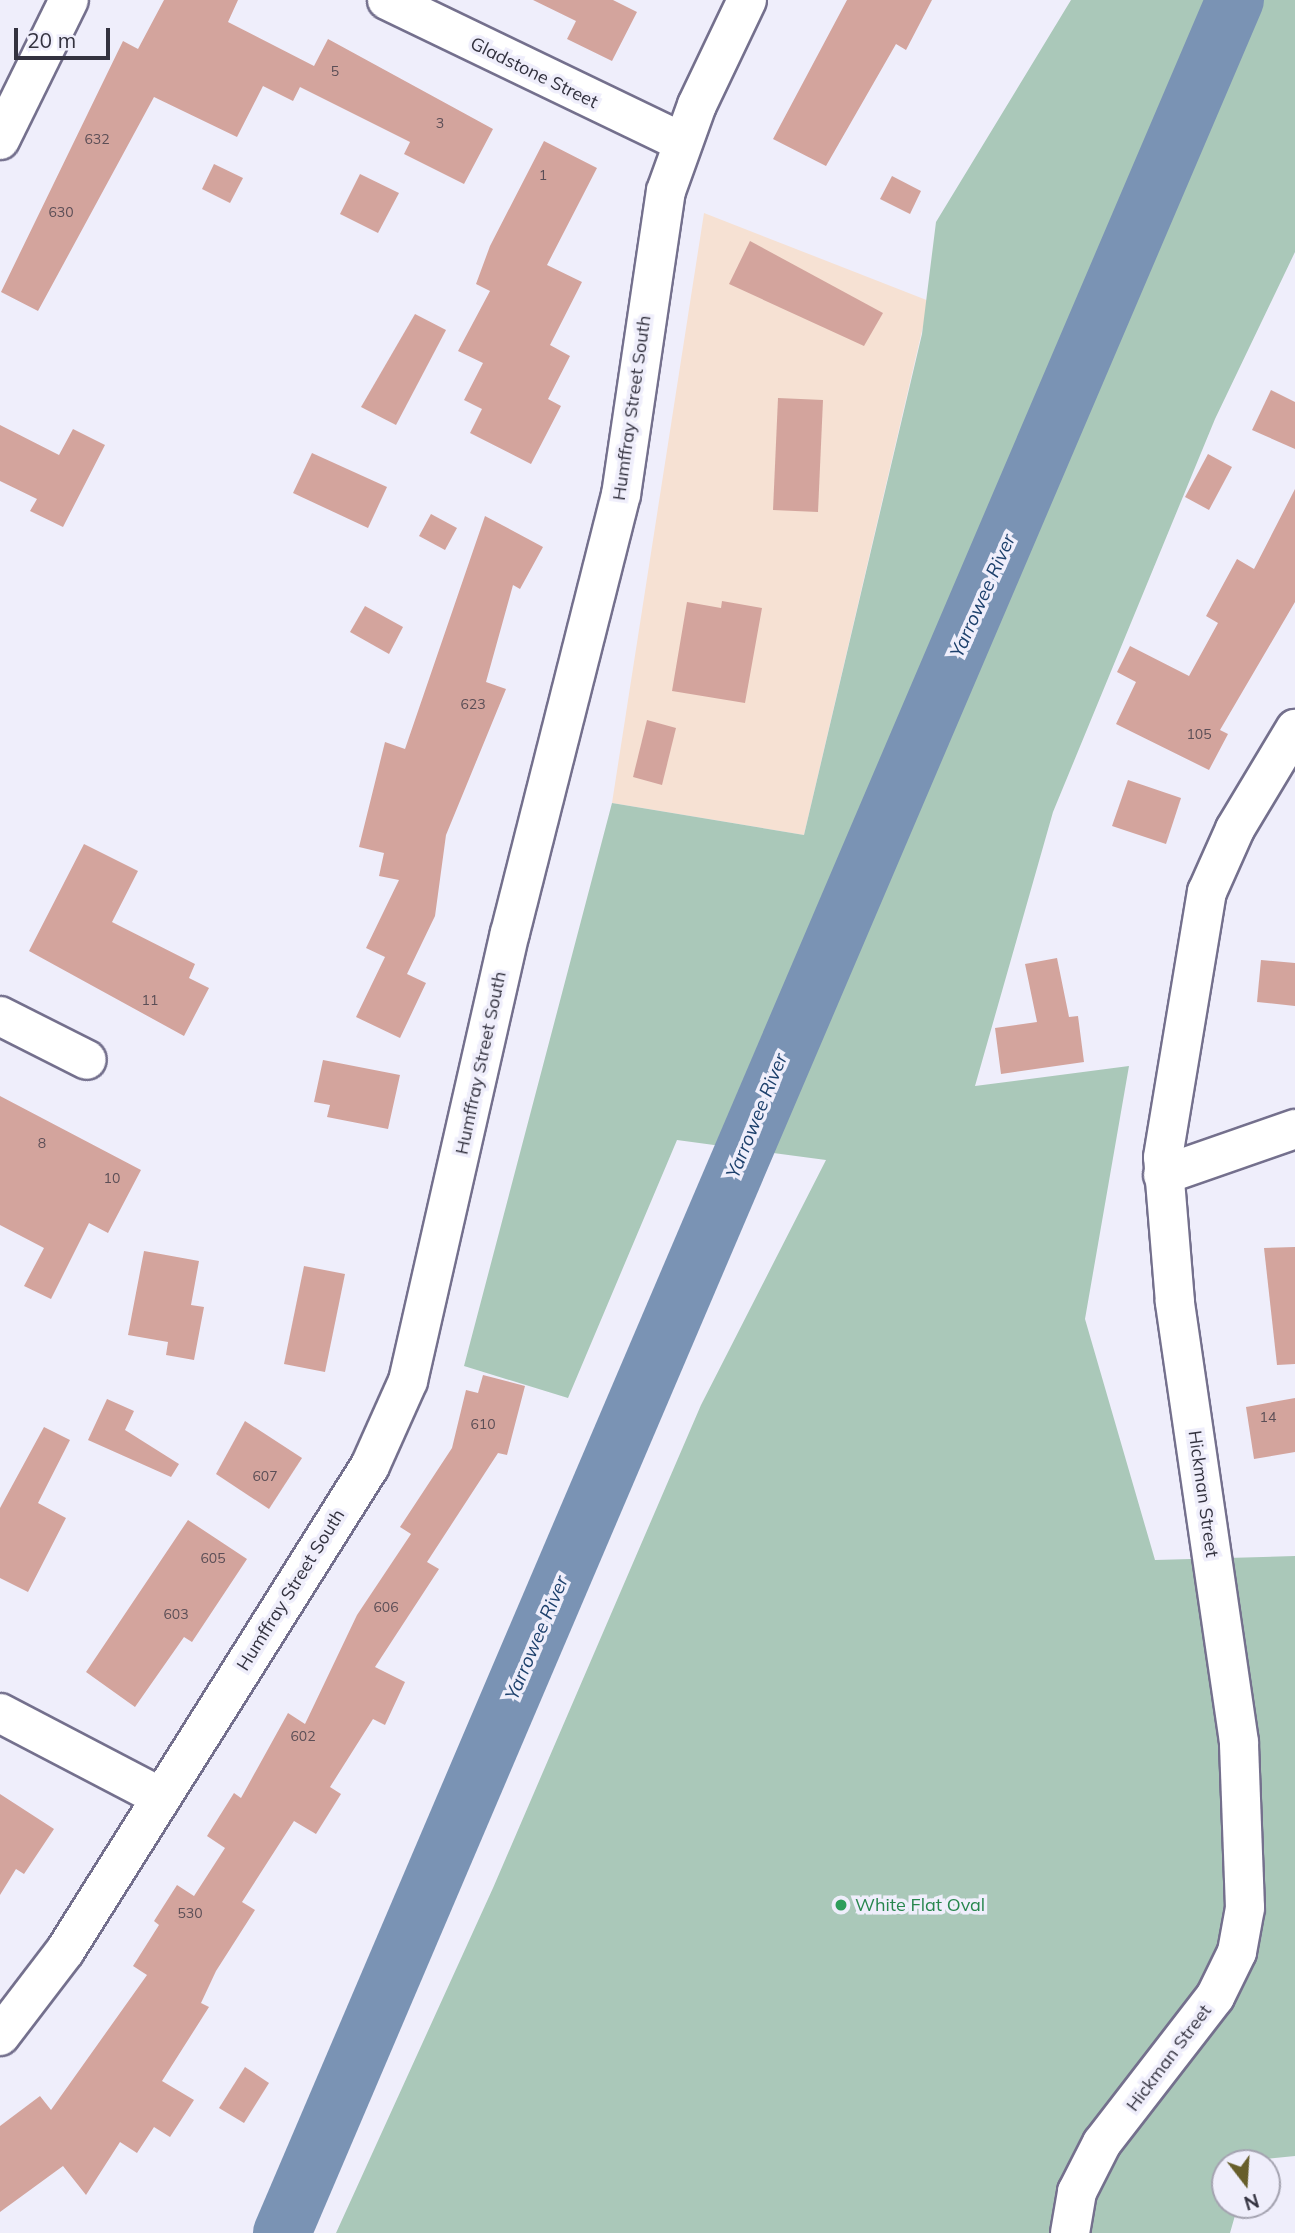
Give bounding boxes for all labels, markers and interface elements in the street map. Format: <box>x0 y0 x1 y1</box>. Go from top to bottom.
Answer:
scale bar <box>18 14 114 58</box>
text: 20 m <box>27 27 76 53</box>
street label: Gladstone Street <box>467 33 601 113</box>
house number: 5 <box>331 63 339 79</box>
house number: 3 <box>436 115 444 131</box>
house number: 632 <box>84 131 110 147</box>
house number: 1 <box>539 167 547 183</box>
house number: 630 <box>48 204 74 220</box>
street label: Humffray Street South <box>608 314 656 502</box>
water label: Yarrowee River <box>946 531 1020 661</box>
house number: 623 <box>460 696 486 712</box>
house number: 105 <box>1186 726 1212 742</box>
street label: Humffray Street South <box>451 970 511 1156</box>
house number: 11 <box>142 992 158 1008</box>
water label: Yarrowee River <box>722 1050 792 1182</box>
house number: 8 <box>38 1135 46 1151</box>
house number: 10 <box>104 1170 120 1186</box>
house number: 14 <box>1260 1409 1276 1425</box>
house number: 610 <box>470 1416 496 1432</box>
street label: Hickman Street <box>1183 1429 1223 1559</box>
house number: 607 <box>252 1468 278 1484</box>
street label: Humffray Street South <box>232 1505 350 1675</box>
house number: 605 <box>200 1550 226 1566</box>
water label: Yarrowee River <box>501 1572 573 1704</box>
house number: 606 <box>373 1599 399 1615</box>
house number: 603 <box>163 1606 189 1622</box>
house number: 602 <box>290 1728 316 1744</box>
place label: White Flat Oval <box>855 1894 985 1916</box>
marker: White Flat Oval <box>833 1897 849 1913</box>
house number: 530 <box>177 1905 203 1921</box>
street label: Hickman Street <box>1122 2000 1216 2116</box>
north arrow <box>1211 2149 1281 2219</box>
text: N <box>1241 2189 1262 2216</box>

